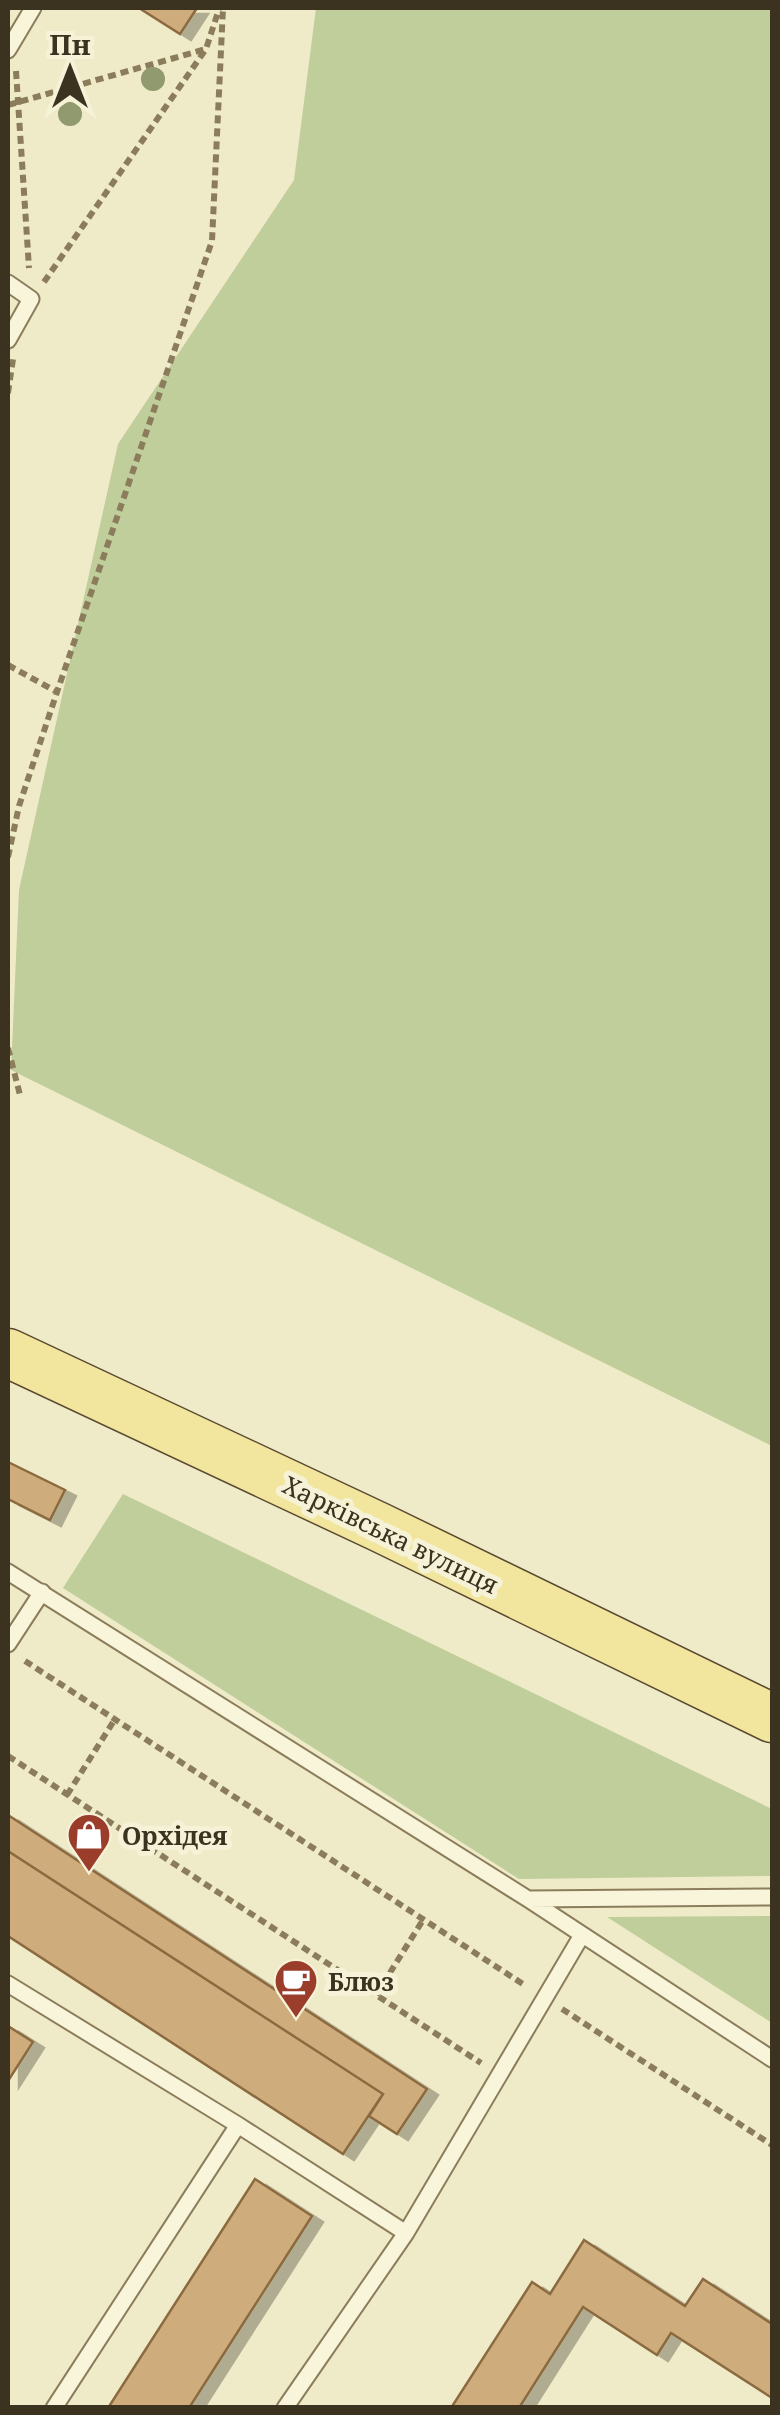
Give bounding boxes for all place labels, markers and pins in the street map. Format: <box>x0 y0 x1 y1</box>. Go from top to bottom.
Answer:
shop icon: Орхідея <box>66 1812 112 1873</box>
place label: Орхідея <box>122 1818 227 1852</box>
cafe icon: Блюз <box>273 1958 319 2019</box>
place label: Блюз <box>328 1964 394 1998</box>

